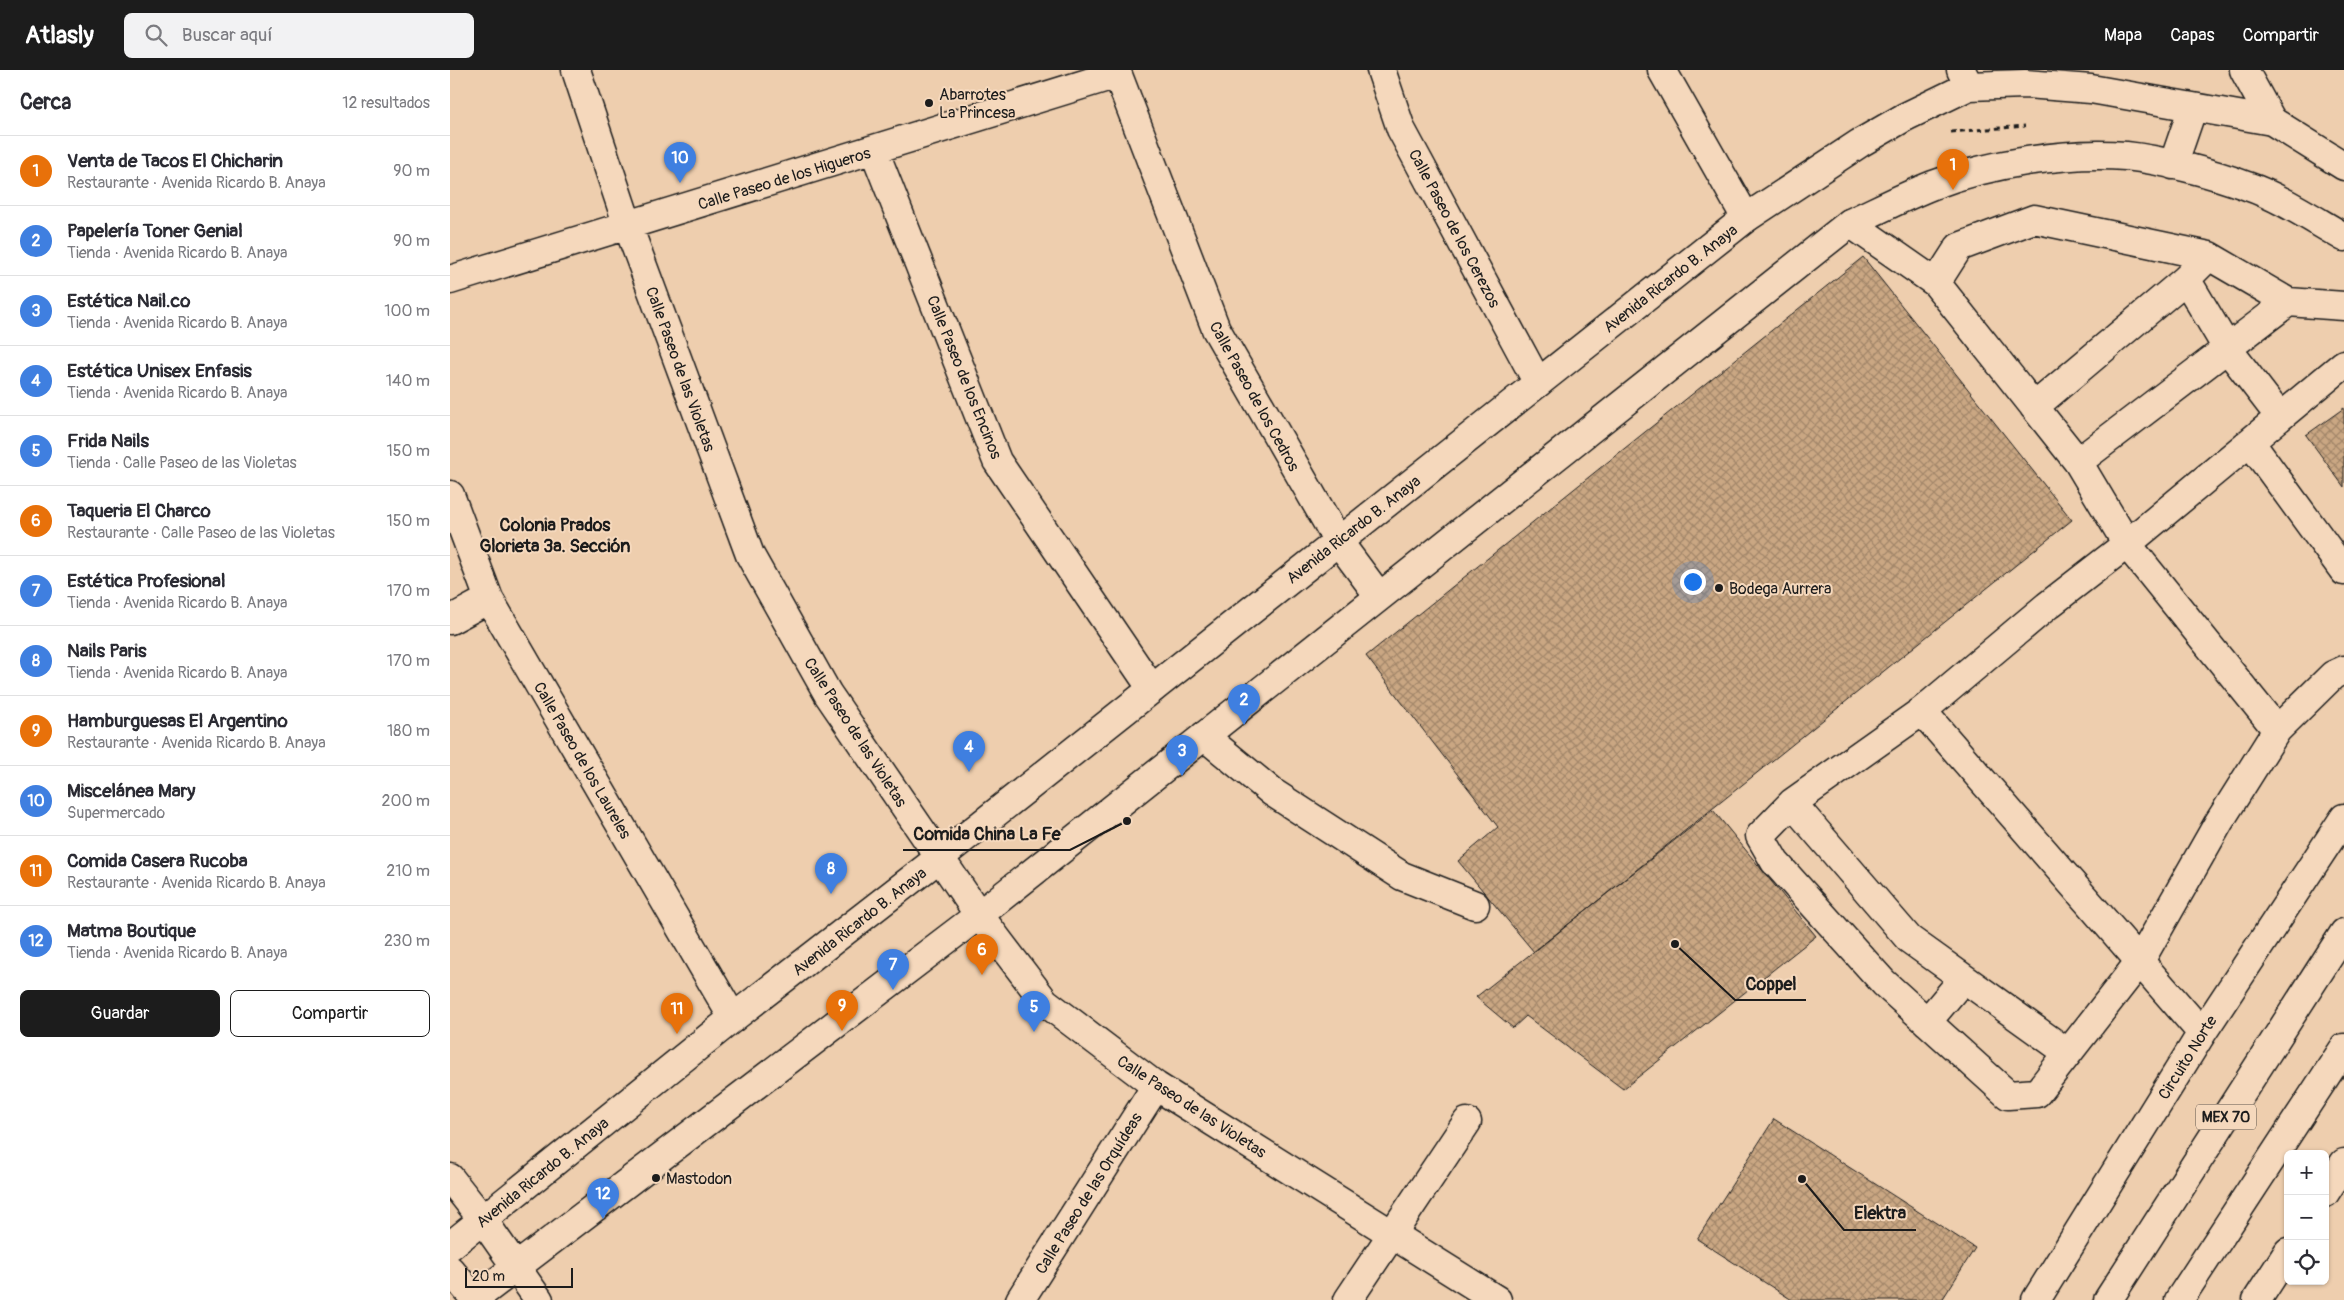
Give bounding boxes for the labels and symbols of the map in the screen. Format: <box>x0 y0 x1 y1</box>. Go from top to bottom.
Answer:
place label: Abarrotes La Princesa <box>939 85 1016 123</box>
marker: Abarrotes La Princesa <box>923 97 935 109</box>
pin: 10 <box>664 142 696 183</box>
street label: Calle Paseo de los Higueros <box>696 143 873 215</box>
street label: Calle Paseo de los Cerezos <box>1404 146 1504 311</box>
pin: 1 <box>1937 149 1969 190</box>
street label: Avenida Ricardo B. Anaya <box>1600 220 1742 337</box>
street label: Calle Paseo de las Violetas <box>641 284 719 455</box>
street label: Calle Paseo de los Encinos <box>922 293 1006 462</box>
street label: Calle Paseo de los Cedros <box>1205 318 1304 475</box>
street label: Avenida Ricardo B. Anaya <box>1283 471 1425 588</box>
district label: Colonia Prados Glorieta 3a. Sección <box>480 514 630 558</box>
your location <box>1680 569 1706 595</box>
place label: Bodega Aurrera <box>1729 579 1831 599</box>
marker: Bodega Aurrera <box>1713 582 1725 594</box>
street label: Calle Paseo de las Violetas <box>799 654 911 811</box>
street label: Calle Paseo de los Laureles <box>529 679 635 842</box>
pin: 2 <box>1228 684 1260 725</box>
pin: 4 <box>953 731 985 772</box>
pin: 3 <box>1166 735 1198 776</box>
callout: Comida China La Fe <box>903 817 1070 850</box>
text: Comida China La Fe <box>913 823 1062 846</box>
pin: 8 <box>815 853 847 894</box>
street label: Avenida Ricardo B. Anaya <box>789 863 931 980</box>
pin: 6 <box>966 934 998 975</box>
pin: 7 <box>877 949 909 990</box>
callout: Coppel <box>1735 967 1806 1000</box>
text: Coppel <box>1745 973 1797 996</box>
pin: 9 <box>826 990 858 1031</box>
pin: 5 <box>1018 991 1050 1032</box>
pin: 11 <box>661 993 693 1034</box>
street label: Circuito Norte <box>2154 1012 2222 1103</box>
street label: Calle Paseo de las Violetas <box>1113 1051 1270 1163</box>
road number: MEX 70 <box>2196 1104 2256 1130</box>
street label: Calle Paseo de las Orquídeas <box>1031 1109 1147 1278</box>
street label: Avenida Ricardo B. Anaya <box>472 1113 613 1232</box>
place label: Mastodon <box>666 1169 732 1189</box>
marker: Mastodon <box>650 1172 662 1184</box>
pin: 12 <box>587 1178 619 1219</box>
callout: Elektra <box>1844 1197 1916 1230</box>
text: Elektra <box>1854 1202 1907 1225</box>
scale bar <box>465 1265 572 1288</box>

